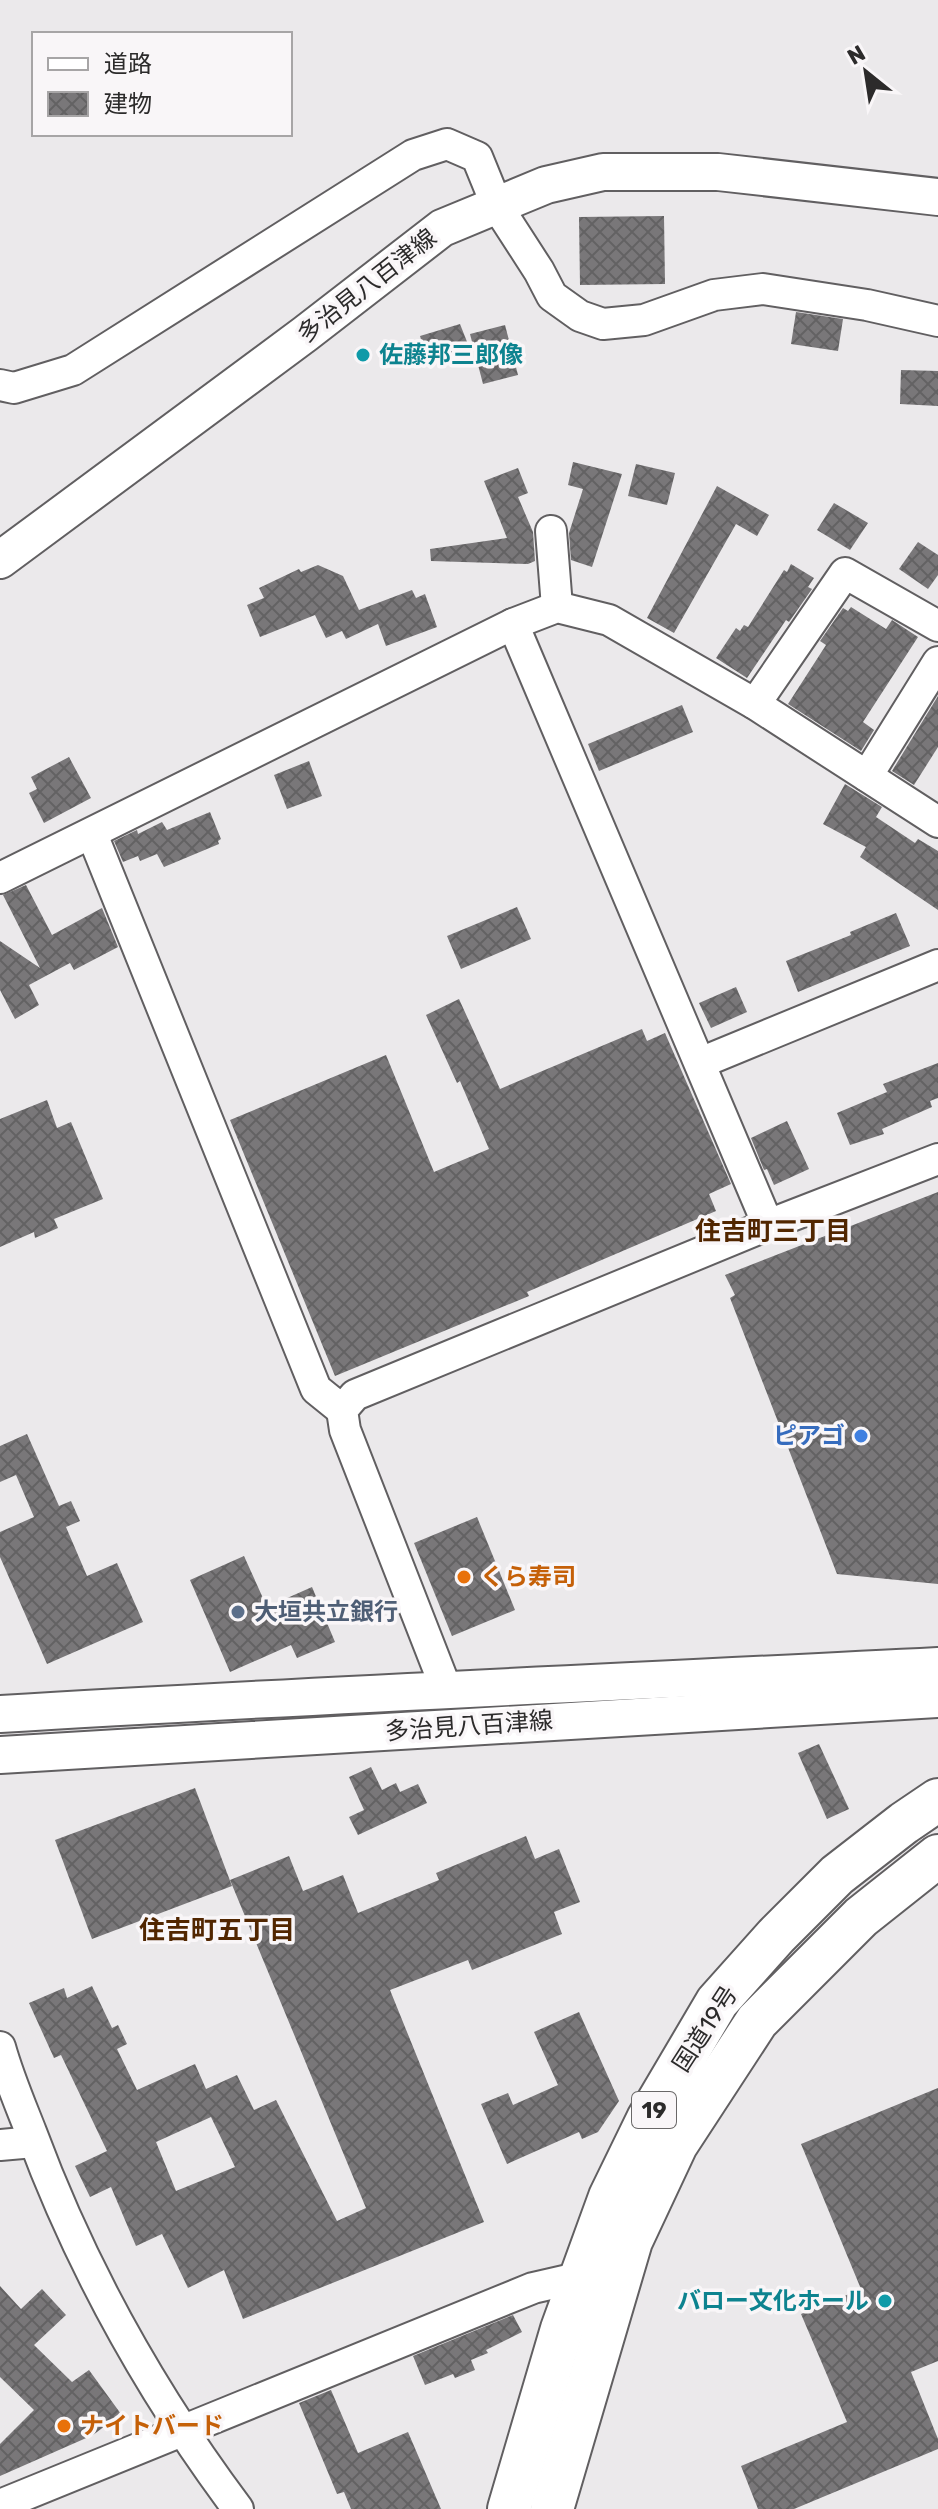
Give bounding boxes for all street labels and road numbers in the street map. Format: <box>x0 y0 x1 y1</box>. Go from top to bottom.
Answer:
street label: 多治見八百津線 <box>292 223 442 349</box>
street label: 多治見八百津線 <box>384 1706 554 1746</box>
street label: 国道19号 <box>667 1981 743 2077</box>
road number: 19 <box>632 2092 676 2128</box>

